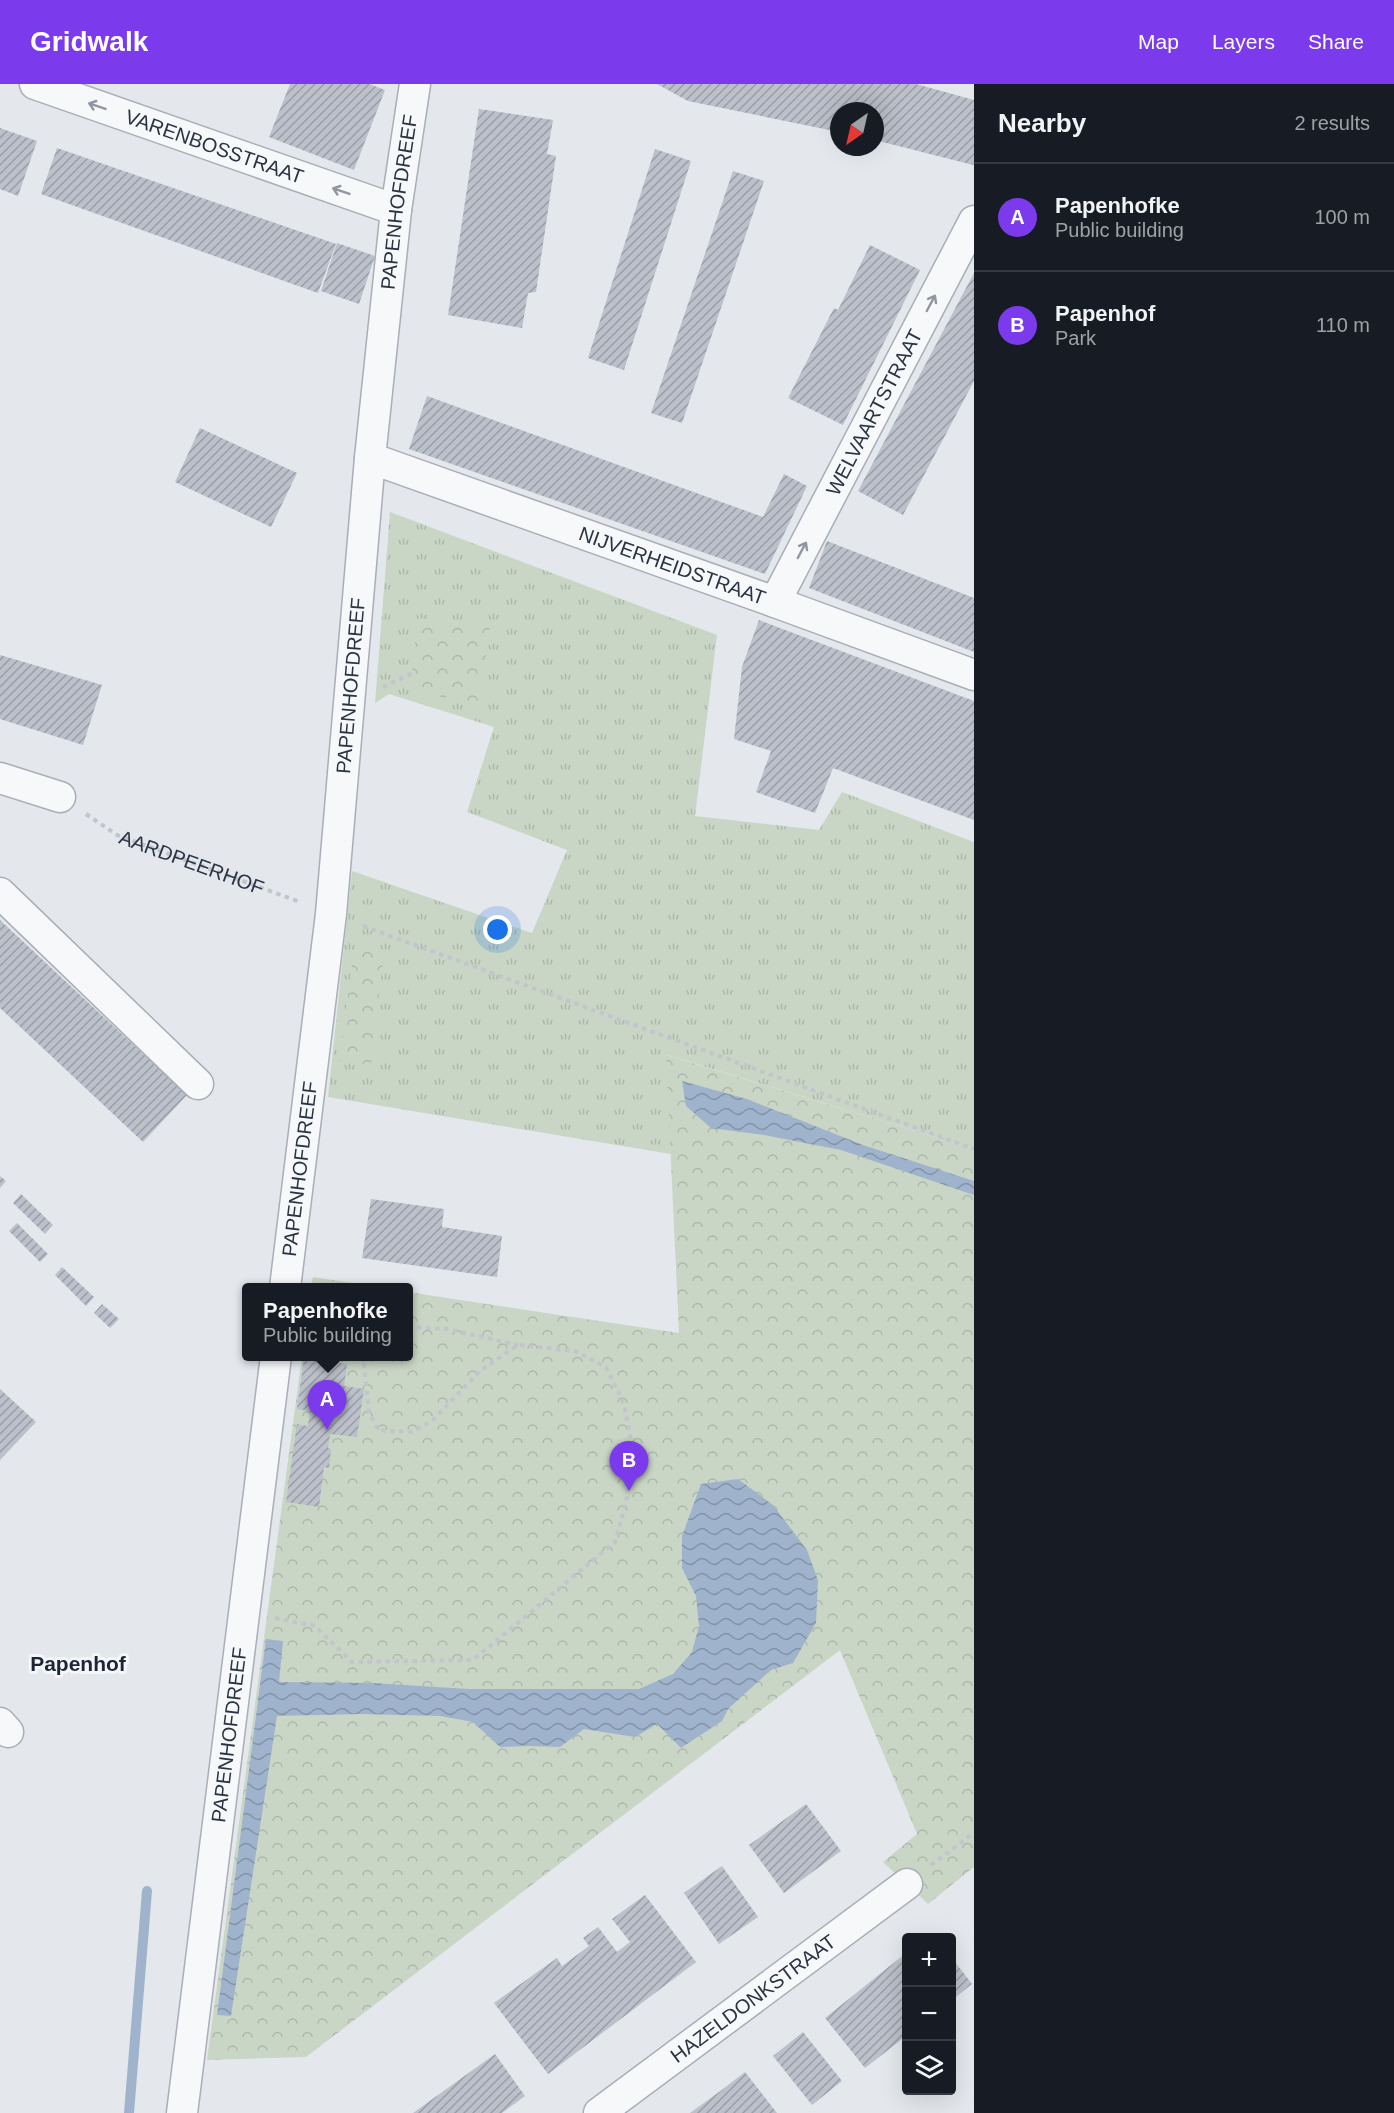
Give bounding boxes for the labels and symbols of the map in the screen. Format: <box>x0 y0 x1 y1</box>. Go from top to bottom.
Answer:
one-way arrow <box>88 99 107 110</box>
north arrow <box>830 102 884 156</box>
street label: VARENBOSSTRAAT <box>122 105 306 188</box>
street label: PAPENHOFDREEF <box>377 113 421 291</box>
one-way arrow <box>332 184 351 195</box>
one-way arrow <box>926 294 937 312</box>
street label: WELVAARTSTRAAT <box>822 326 926 499</box>
street label: NIJVERHEIDSTRAAT <box>576 522 769 609</box>
one-way arrow <box>797 541 808 559</box>
street label: PAPENHOFDREEF <box>332 597 369 774</box>
street label: AARDPEERHOF <box>116 826 267 899</box>
your location <box>483 915 512 944</box>
street label: PAPENHOFDREEF <box>278 1080 321 1258</box>
pin: A <box>308 1380 346 1430</box>
pin: B <box>610 1442 648 1491</box>
street label: PAPENHOFDREEF <box>207 1646 251 1824</box>
district label: Papenhof <box>30 1652 127 1675</box>
street label: HAZELDONKSTRAAT <box>666 1930 840 2067</box>

